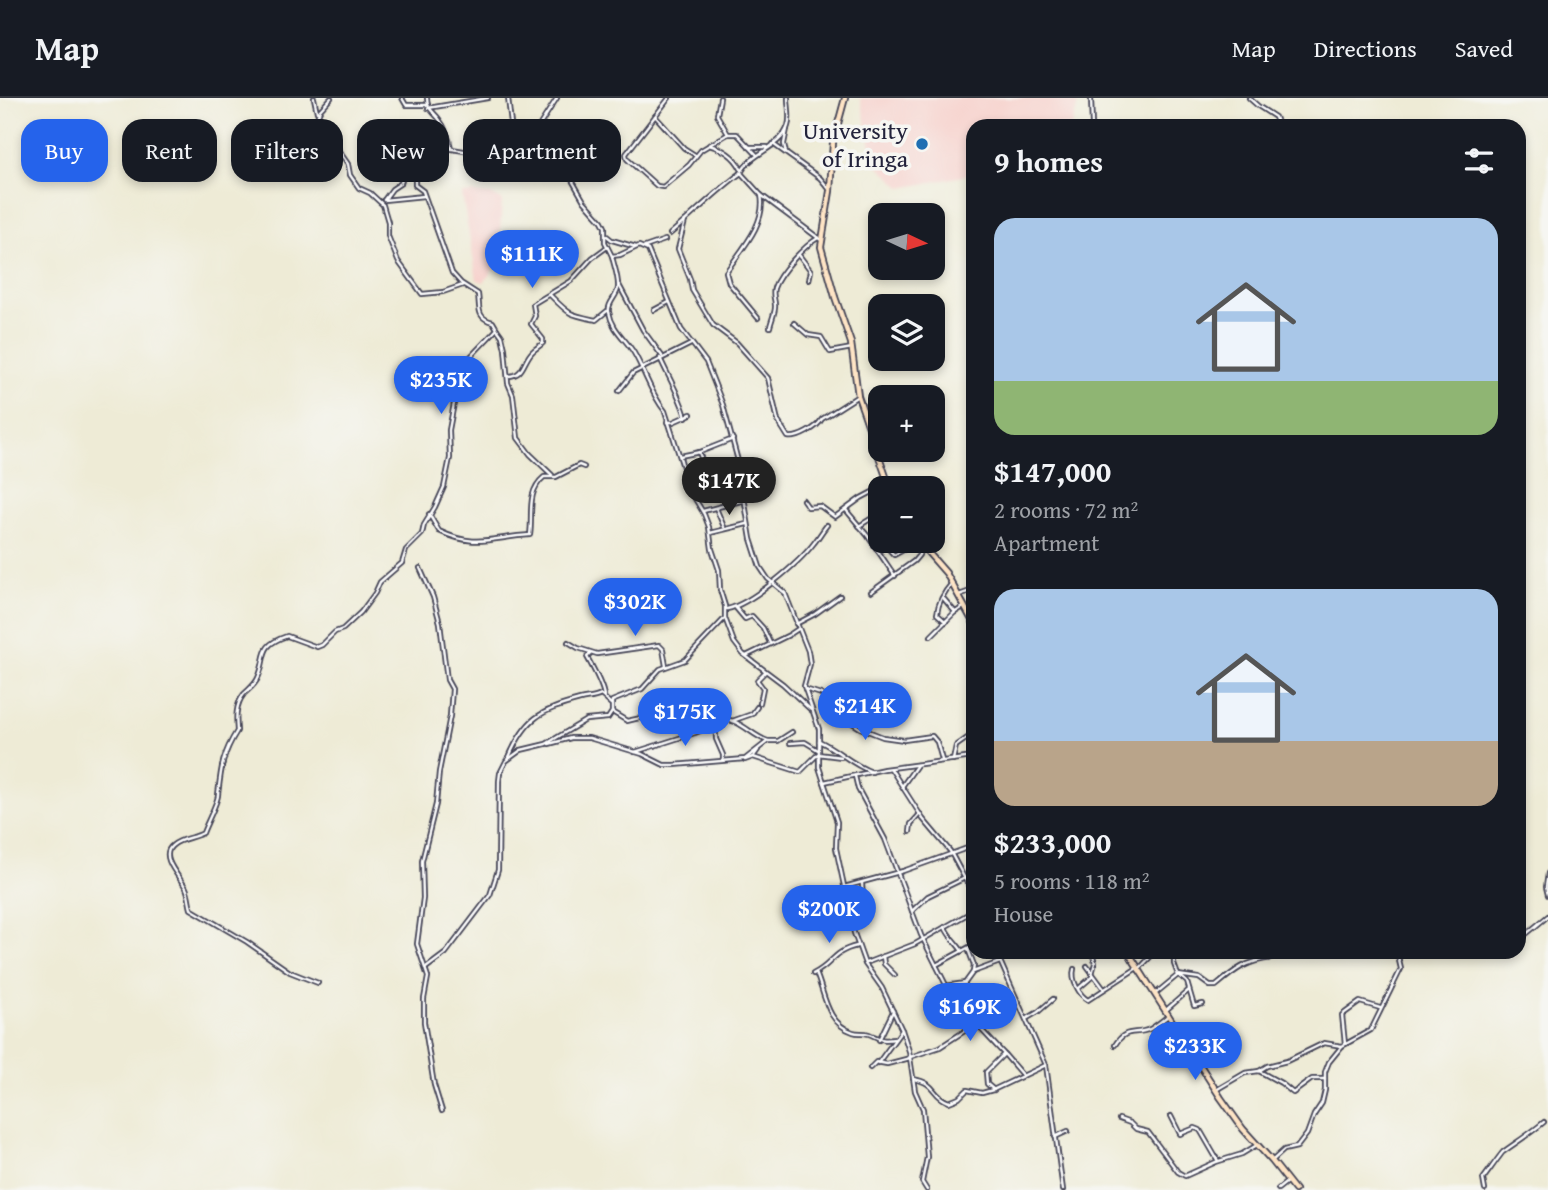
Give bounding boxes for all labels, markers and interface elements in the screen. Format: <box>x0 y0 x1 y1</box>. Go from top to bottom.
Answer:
text: Map <box>35 24 99 72</box>
text: Map <box>1232 31 1276 66</box>
text: Directions <box>1314 31 1417 66</box>
text: Saved <box>1455 31 1513 66</box>
place label: University of Iringa <box>803 113 909 176</box>
chip: Buy <box>21 119 108 182</box>
chip: Rent <box>122 119 217 182</box>
chip: Filters <box>231 119 343 182</box>
chip: New <box>357 119 449 182</box>
chip: Apartment <box>463 119 621 182</box>
marker: University of Iringa <box>914 136 930 152</box>
text: 9 homes <box>994 139 1103 183</box>
icon: filters <box>1460 142 1498 180</box>
north arrow <box>868 203 945 280</box>
map controls <box>868 203 945 553</box>
pin: $111K <box>483 230 581 290</box>
text: $111K <box>501 236 563 269</box>
icon: home <box>1183 264 1309 390</box>
button: layers <box>868 294 945 371</box>
pin: $235K <box>392 356 490 416</box>
text: $235K <box>410 362 472 395</box>
button: + <box>868 385 945 462</box>
text: $147,000 <box>994 449 1111 493</box>
pin: $147K <box>680 458 778 517</box>
text: $147K <box>698 463 760 496</box>
button: − <box>868 476 945 553</box>
text: 2 rooms · 72 m² <box>994 493 1138 526</box>
text: Apartment <box>994 526 1099 559</box>
pin: $302K <box>586 578 684 638</box>
text: $302K <box>604 584 666 617</box>
icon: home <box>1183 635 1309 761</box>
pin: $214K <box>816 682 914 742</box>
pin: $175K <box>636 688 734 748</box>
text: $214K <box>834 688 896 721</box>
text: $175K <box>654 694 716 727</box>
text: $233,000 <box>994 820 1111 864</box>
text: 5 rooms · 118 m² <box>994 864 1149 897</box>
pin: $200K <box>780 886 878 945</box>
text: $200K <box>798 891 860 924</box>
text: House <box>994 897 1053 930</box>
pin: $169K <box>921 984 1019 1043</box>
text: $169K <box>939 989 1001 1022</box>
pin: $233K <box>1146 1023 1244 1082</box>
text: $233K <box>1164 1028 1226 1061</box>

